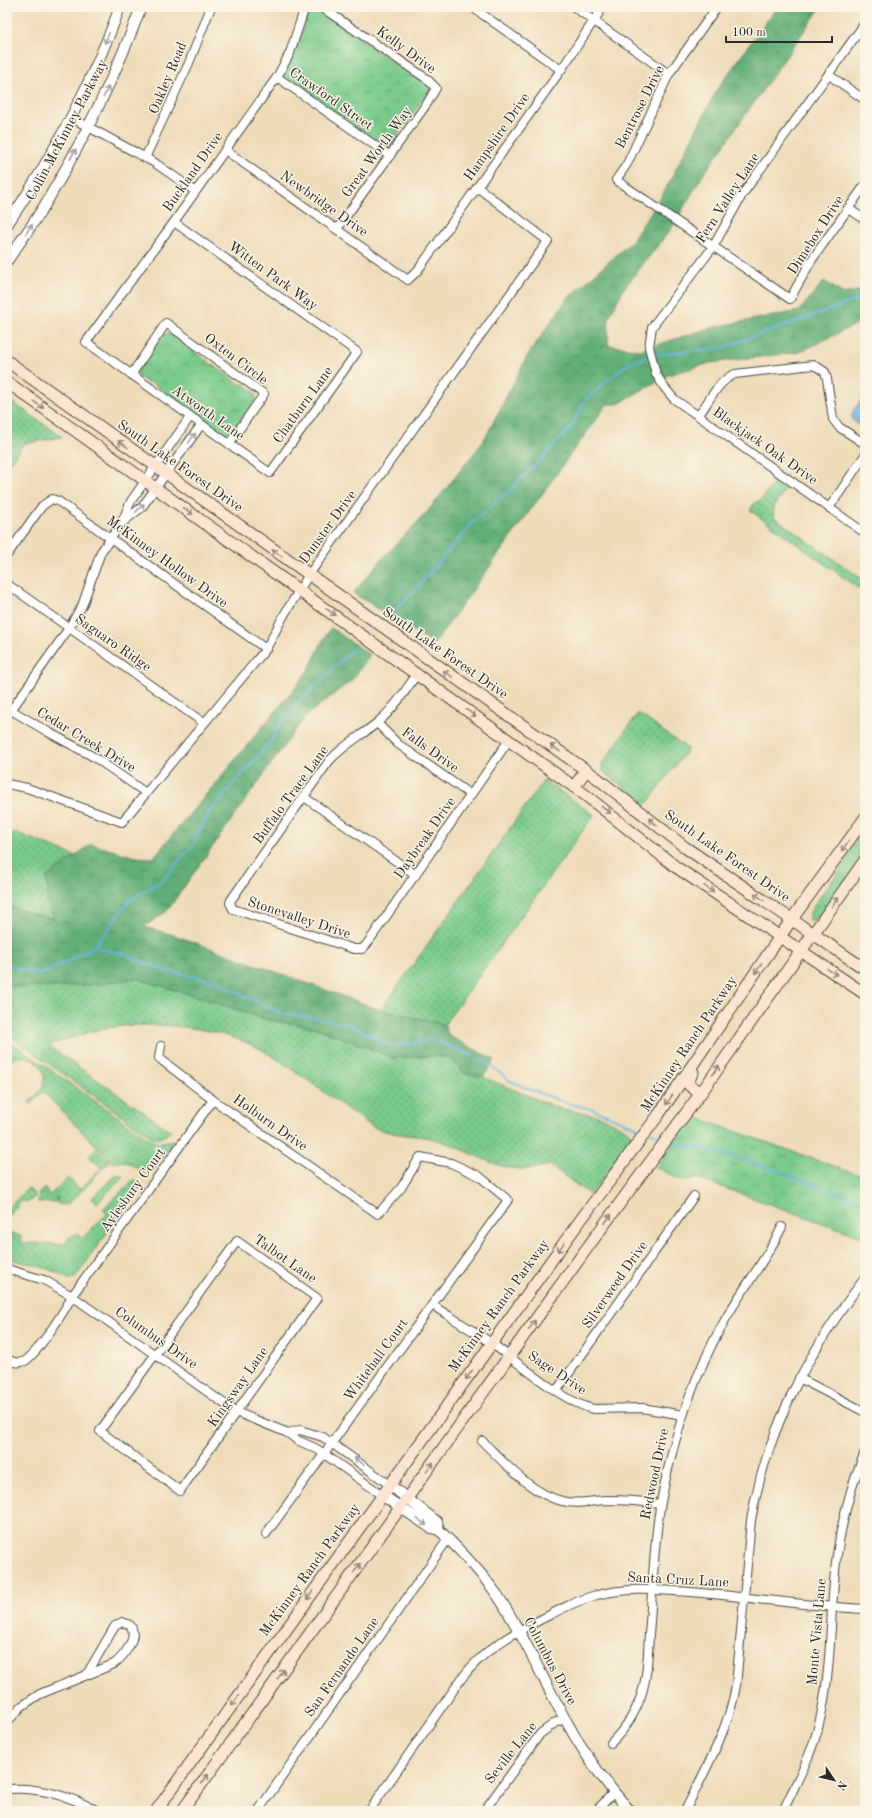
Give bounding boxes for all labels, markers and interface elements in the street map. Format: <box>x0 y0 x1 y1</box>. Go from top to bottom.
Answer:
scale bar <box>726 18 832 44</box>
street label: Kelly Drive <box>374 24 438 76</box>
text: 100 m <box>732 27 766 39</box>
one-way arrow <box>103 31 110 43</box>
street label: Oakley Road <box>147 40 189 116</box>
street label: Collin McKinney Parkway <box>24 57 110 203</box>
street label: Bentrose Drive <box>613 63 667 151</box>
street label: Crawford Street <box>287 65 375 133</box>
one-way arrow <box>102 86 110 98</box>
street label: Hampshire Drive <box>462 91 532 183</box>
street label: Great Worth Way <box>339 103 415 200</box>
street label: Buckland Drive <box>160 130 226 214</box>
one-way arrow <box>70 148 77 160</box>
street label: Fern Valley Lane <box>694 150 762 246</box>
street label: Newbridge Drive <box>278 169 370 239</box>
street label: Dimebox Drive <box>785 193 847 277</box>
one-way arrow <box>25 224 33 235</box>
street label: Witten Park Way <box>226 239 321 313</box>
street label: Oxten Circle <box>202 331 270 387</box>
street label: Chatburn Lane <box>271 364 335 446</box>
street label: Atworth Lane <box>169 383 247 443</box>
one-way arrow <box>33 401 44 409</box>
street label: Blackjack Oak Drive <box>710 405 820 487</box>
street label: South Lake Forest Drive <box>115 417 245 515</box>
one-way arrow <box>188 433 196 444</box>
one-way arrow <box>118 440 129 448</box>
street label: Dunster Drive <box>297 488 359 566</box>
one-way arrow <box>135 503 145 513</box>
one-way arrow <box>182 507 193 515</box>
street label: McKinney Hollow Drive <box>104 513 230 611</box>
one-way arrow <box>271 549 282 557</box>
street label: South Lake Forest Drive <box>380 604 510 702</box>
one-way arrow <box>325 608 336 617</box>
street label: Saguaro Ridge <box>72 612 154 674</box>
one-way arrow <box>443 670 454 678</box>
street label: Cedar Creek Drive <box>34 705 138 775</box>
one-way arrow <box>465 709 476 717</box>
street label: Falls Drive <box>399 725 461 775</box>
street label: Buffalo Trace Lane <box>251 743 331 847</box>
one-way arrow <box>549 744 560 752</box>
street label: Daybreak Drive <box>392 795 458 881</box>
one-way arrow <box>600 806 611 815</box>
street label: South Lake Forest Drive <box>662 807 792 905</box>
one-way arrow <box>648 818 659 827</box>
one-way arrow <box>841 840 849 851</box>
one-way arrow <box>703 885 714 893</box>
one-way arrow <box>754 893 765 902</box>
street label: Stonevalley Drive <box>246 895 352 941</box>
one-way arrow <box>830 896 839 907</box>
one-way arrow <box>754 963 762 974</box>
one-way arrow <box>827 968 838 976</box>
street label: McKinney Ranch Parkway <box>638 973 740 1114</box>
one-way arrow <box>712 1065 720 1076</box>
street label: Holburn Drive <box>230 1092 310 1154</box>
one-way arrow <box>665 1094 673 1105</box>
street label: Aylesbury Court <box>98 1145 168 1235</box>
one-way arrow <box>604 1214 612 1225</box>
street label: Talbot Lane <box>251 1232 319 1286</box>
street label: McKinney Ranch Parkway <box>446 1236 552 1375</box>
street label: Silverweed Drive <box>580 1239 650 1331</box>
one-way arrow <box>557 1241 565 1252</box>
street label: Columbus Drive <box>112 1304 200 1372</box>
street label: Whitehall Court <box>341 1316 411 1404</box>
one-way arrow <box>528 1319 536 1330</box>
street label: Kingsway Lane <box>205 1344 271 1430</box>
street label: Sage Drive <box>525 1348 589 1398</box>
one-way arrow <box>465 1369 473 1380</box>
street label: Redwood Drive <box>639 1427 671 1521</box>
one-way arrow <box>353 1457 364 1466</box>
one-way arrow <box>426 1461 434 1472</box>
street label: McKinney Ranch Parkway <box>257 1500 363 1639</box>
one-way arrow <box>416 1518 427 1526</box>
one-way arrow <box>353 1563 361 1574</box>
street label: Santa Cruz Lane <box>627 1570 729 1590</box>
street label: Monte Vista Lane <box>805 1578 829 1686</box>
one-way arrow <box>306 1589 315 1600</box>
street label: San Fernando Lane <box>302 1615 382 1719</box>
street label: Columbus Drive <box>521 1615 579 1707</box>
one-way arrow <box>277 1668 285 1679</box>
one-way arrow <box>231 1695 239 1706</box>
street label: Seville Lane <box>483 1719 539 1787</box>
north arrow <box>814 1760 854 1800</box>
one-way arrow <box>201 1774 209 1785</box>
text: N <box>834 1778 848 1792</box>

